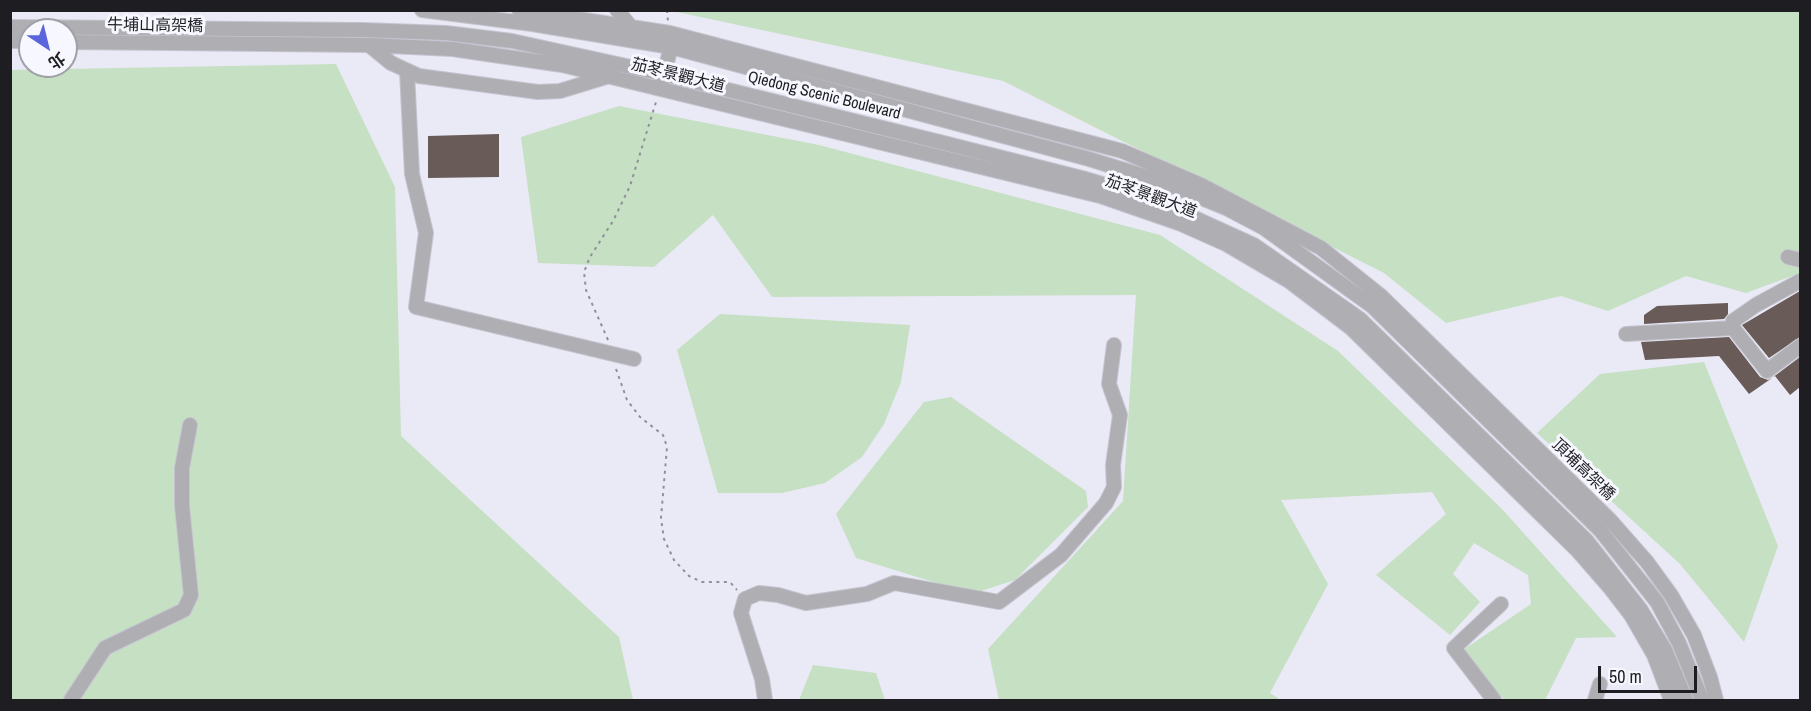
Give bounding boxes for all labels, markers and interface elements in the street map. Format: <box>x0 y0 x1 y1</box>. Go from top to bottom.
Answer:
street label: 牛埔山高架橋 <box>107 16 203 36</box>
north arrow <box>18 18 78 78</box>
text: 北 <box>44 47 70 75</box>
street label: 茄苳景觀大道 <box>629 55 727 97</box>
street label: Qiedong Scenic Boulevard <box>746 68 902 124</box>
street label: 茄苳景觀大道 <box>1103 172 1199 222</box>
street label: 頂埔高架橋 <box>1548 435 1618 505</box>
scale bar <box>1601 654 1700 692</box>
text: 50 m <box>1609 664 1642 689</box>

